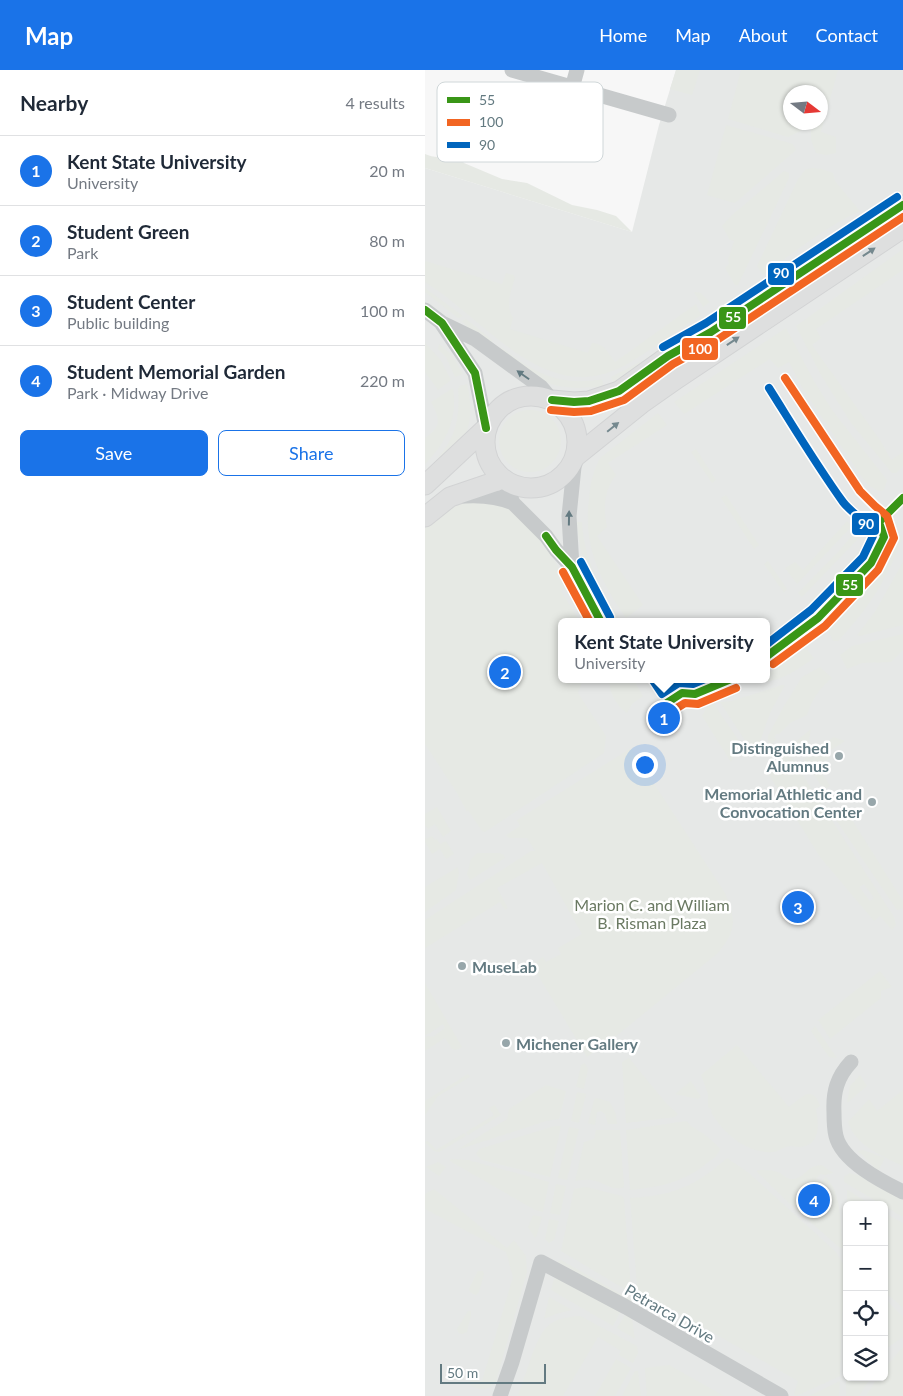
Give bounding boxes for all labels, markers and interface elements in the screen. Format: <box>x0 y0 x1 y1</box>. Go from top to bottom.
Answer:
text: Map <box>25 21 73 50</box>
text: Home <box>599 24 647 46</box>
text: Map <box>675 24 711 46</box>
text: About <box>739 24 788 46</box>
text: Contact <box>816 24 878 46</box>
legend <box>437 82 603 162</box>
north arrow <box>783 85 828 130</box>
text: Nearby <box>20 90 88 115</box>
text: 55 <box>479 91 495 108</box>
text: 4 results <box>345 93 405 112</box>
text: 100 <box>479 113 503 130</box>
text: 90 <box>479 136 495 153</box>
text: Kent State University <box>67 150 247 173</box>
text: 1 <box>31 161 41 180</box>
text: 20 m <box>369 161 405 180</box>
text: University <box>67 173 138 192</box>
text: Student Green <box>67 220 189 243</box>
text: 2 <box>31 231 41 250</box>
text: 80 m <box>369 231 405 250</box>
text: Park <box>67 243 98 262</box>
one-way arrow <box>862 247 875 256</box>
line badge: 90 <box>767 262 795 286</box>
text: 90 <box>773 264 789 281</box>
text: Student Center <box>67 290 195 313</box>
text: 3 <box>31 301 41 320</box>
text: 100 m <box>360 301 405 320</box>
line badge: 55 <box>718 306 747 330</box>
text: 55 <box>725 308 741 325</box>
text: Public building <box>67 313 169 332</box>
line badge: 100 <box>681 337 719 361</box>
one-way arrow <box>727 337 740 346</box>
text: 100 <box>688 340 712 357</box>
text: Student Memorial Garden <box>67 360 285 383</box>
one-way arrow <box>517 369 530 380</box>
text: 4 <box>31 371 41 390</box>
text: 220 m <box>360 371 405 390</box>
text: Park · Midway Drive <box>67 383 208 402</box>
one-way arrow <box>606 421 619 432</box>
button: Save <box>20 430 208 476</box>
button: Share <box>218 430 405 476</box>
one-way arrow <box>565 510 573 526</box>
line badge: 90 <box>851 512 880 536</box>
text: 90 <box>858 515 874 532</box>
line badge: 55 <box>835 573 864 597</box>
text: 55 <box>842 576 858 593</box>
popup <box>558 618 770 683</box>
text: Kent State University <box>574 630 754 653</box>
pin: 2 <box>489 653 521 691</box>
text: University <box>574 653 646 672</box>
pin: 1 <box>648 699 680 737</box>
place label: Distinguished Alumnus <box>731 738 829 775</box>
marker: Distinguished Alumnus <box>833 750 845 762</box>
your location <box>632 752 658 778</box>
place label: Memorial Athletic and Convocation Center <box>704 784 862 821</box>
marker: Memorial Athletic and Convocation Center <box>866 796 878 808</box>
pin: 3 <box>782 888 814 926</box>
park label: Marion C. and William B. Risman Plaza <box>574 895 730 932</box>
place label: MuseLab <box>472 957 537 976</box>
marker: MuseLab <box>456 960 468 972</box>
place label: Michener Gallery <box>516 1034 639 1053</box>
marker: Michener Gallery <box>500 1037 512 1049</box>
pin: 4 <box>798 1181 830 1219</box>
map controls <box>843 1201 888 1381</box>
button: + <box>843 1201 888 1246</box>
button: − <box>843 1246 888 1291</box>
street label: Petrarca Drive <box>622 1280 718 1346</box>
button: locate <box>843 1291 888 1336</box>
button: layers <box>843 1336 888 1381</box>
scale bar <box>440 1361 546 1384</box>
text: 50 m <box>447 1364 478 1381</box>

